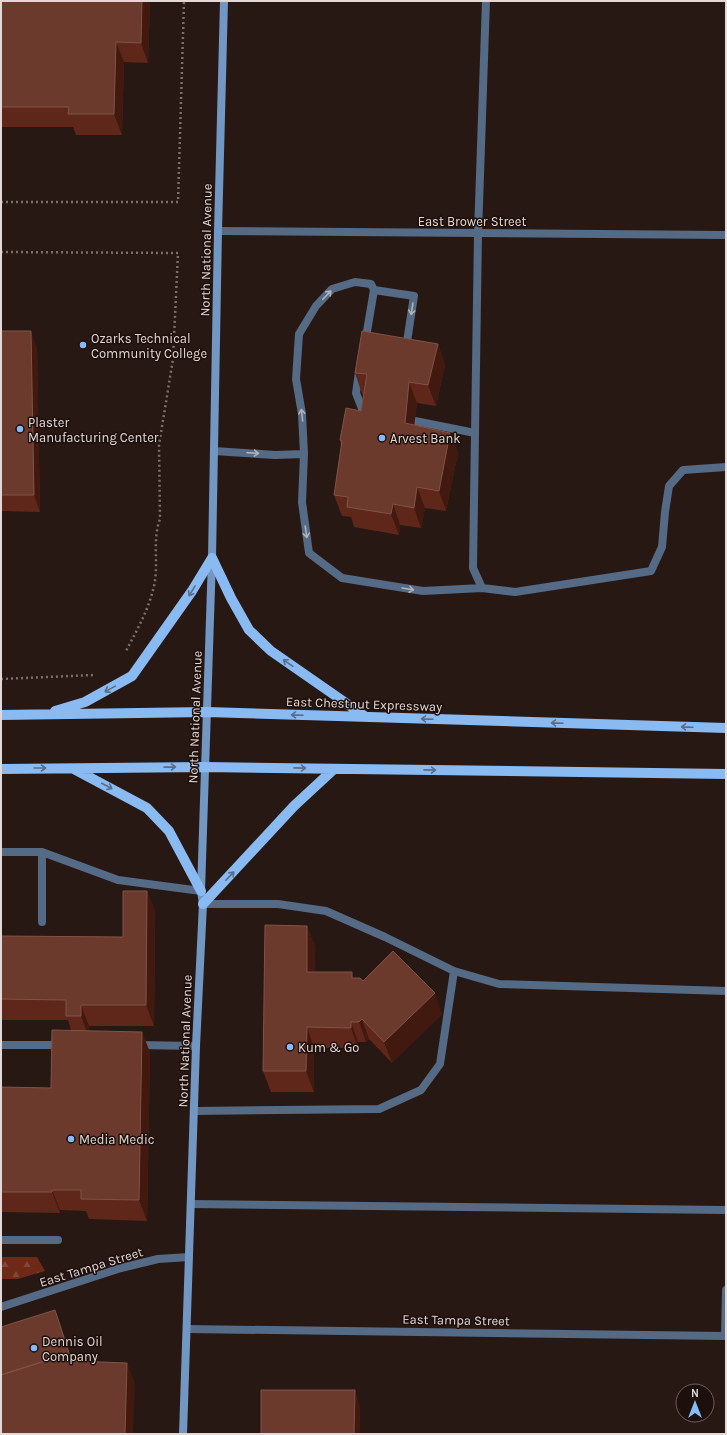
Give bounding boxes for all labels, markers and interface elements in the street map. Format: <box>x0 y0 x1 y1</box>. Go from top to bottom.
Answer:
street label: North National Avenue <box>197 183 215 317</box>
street label: East Brower Street <box>418 214 526 229</box>
one-way arrow <box>322 290 332 300</box>
one-way arrow <box>408 302 416 315</box>
place label: Ozarks Technical Community College <box>91 331 207 361</box>
marker: Ozarks Technical Community College <box>78 340 88 350</box>
one-way arrow <box>298 409 306 422</box>
place label: Plaster Manufacturing Center <box>28 415 159 445</box>
marker: Plaster Manufacturing Center <box>15 424 25 434</box>
place label: Arvest Bank <box>390 431 461 446</box>
marker: Arvest Bank <box>377 433 387 443</box>
one-way arrow <box>246 450 259 457</box>
one-way arrow <box>302 525 310 538</box>
one-way arrow <box>188 585 196 596</box>
one-way arrow <box>401 585 414 593</box>
street label: North National Avenue <box>185 650 205 784</box>
one-way arrow <box>282 659 293 667</box>
one-way arrow <box>104 685 116 693</box>
street label: East Chestnut Expressway <box>286 694 442 714</box>
one-way arrow <box>291 711 304 718</box>
one-way arrow <box>421 715 434 722</box>
one-way arrow <box>551 719 564 727</box>
one-way arrow <box>681 723 694 731</box>
one-way arrow <box>163 763 176 771</box>
one-way arrow <box>33 764 46 772</box>
one-way arrow <box>293 764 306 772</box>
one-way arrow <box>423 766 436 774</box>
one-way arrow <box>101 783 113 790</box>
one-way arrow <box>225 871 234 881</box>
street label: North National Avenue <box>175 974 195 1108</box>
place label: Kum & Go <box>298 1040 359 1055</box>
marker: Kum & Go <box>285 1042 295 1052</box>
place label: Media Medic <box>79 1132 154 1147</box>
marker: Media Medic <box>66 1134 76 1144</box>
street label: East Tampa Street <box>37 1244 145 1290</box>
street label: East Tampa Street <box>402 1312 510 1328</box>
place label: Dennis Oil Company <box>42 1334 103 1364</box>
marker: Dennis Oil Company <box>29 1343 39 1353</box>
north arrow <box>675 1383 715 1423</box>
text: N <box>691 1387 699 1400</box>

